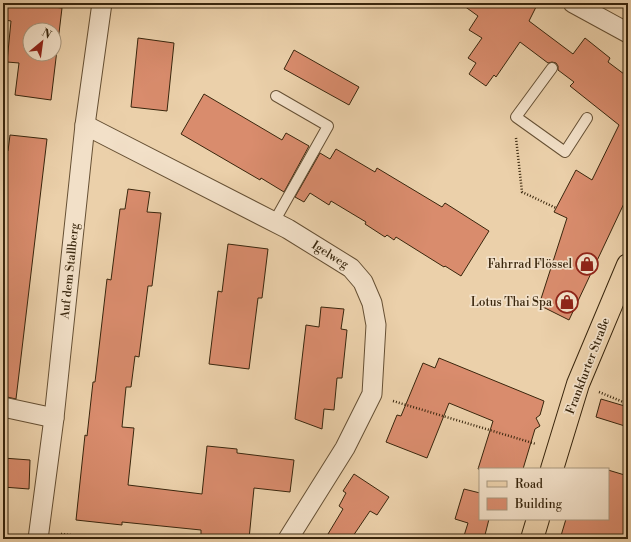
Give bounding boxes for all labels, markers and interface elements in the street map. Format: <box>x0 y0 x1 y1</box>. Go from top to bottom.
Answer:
north arrow <box>22 22 62 62</box>
text: N <box>39 26 54 43</box>
street label: Auf dem Stallberg <box>57 222 83 321</box>
street label: Igelweg <box>309 238 352 273</box>
shop icon: Fahrrad Flössel <box>574 251 600 277</box>
place label: Fahrrad Flössel <box>487 257 572 272</box>
shop icon: Lotus Thai Spa <box>554 289 580 315</box>
place label: Lotus Thai Spa <box>471 295 553 310</box>
street label: Frankfurter Straße <box>563 316 613 416</box>
legend <box>479 468 609 520</box>
text: Road <box>515 477 543 492</box>
text: Building <box>514 497 563 512</box>

